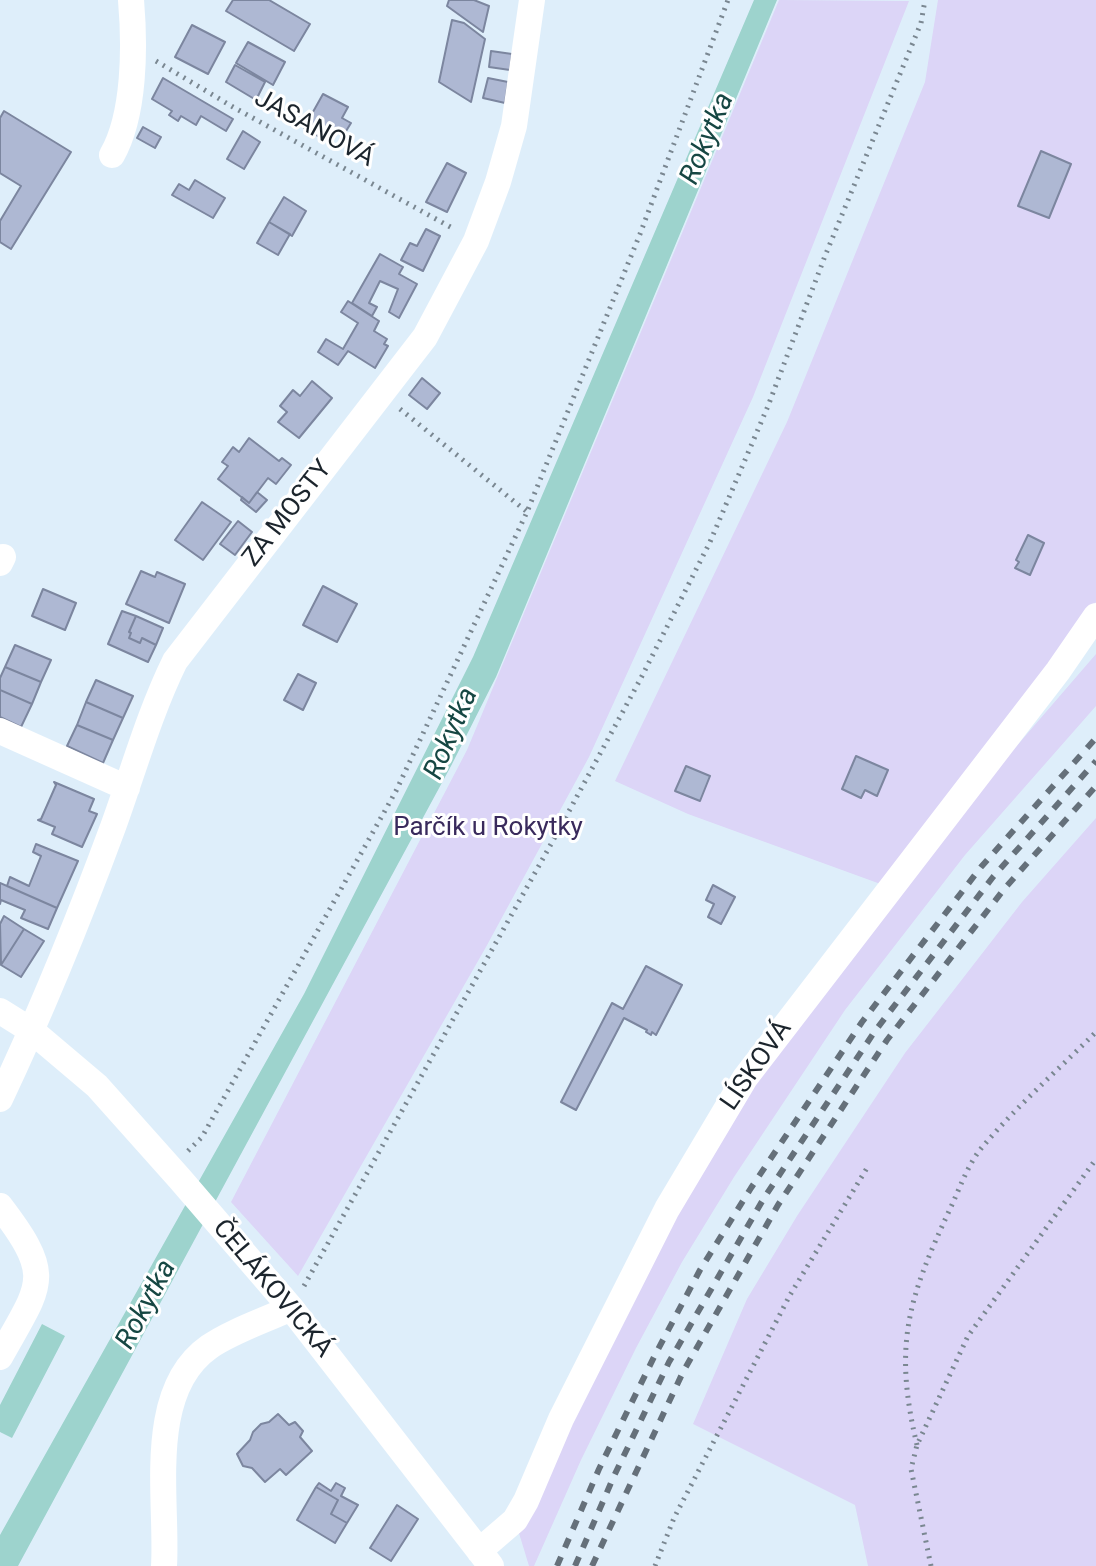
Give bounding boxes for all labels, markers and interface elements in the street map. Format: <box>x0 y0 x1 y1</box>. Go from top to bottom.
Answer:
street label: JASANOVÁ <box>249 83 379 175</box>
water label: Rokytka <box>674 88 742 190</box>
street label: ZA MOSTY <box>237 455 339 573</box>
water label: Rokytka <box>418 683 486 785</box>
park label: Parčík u Rokytky <box>393 812 583 844</box>
street label: LÍSKOVÁ <box>715 1015 799 1117</box>
street label: ČELÁKOVICKÁ <box>205 1214 339 1364</box>
water label: Rokytka <box>110 1255 184 1355</box>

